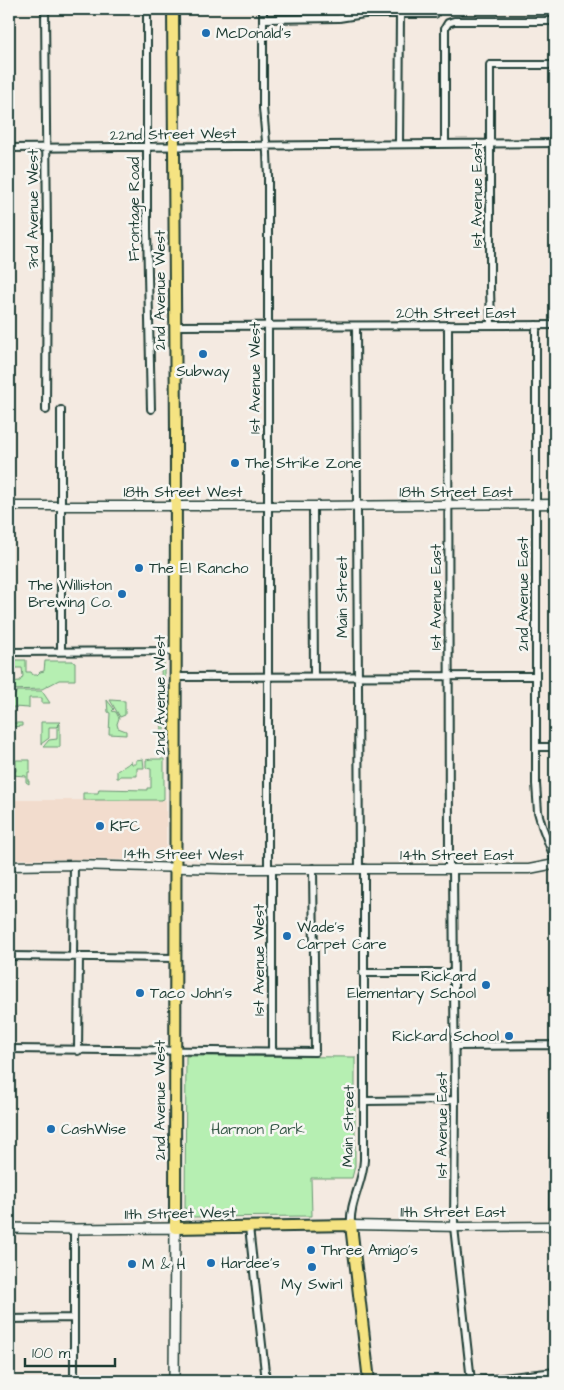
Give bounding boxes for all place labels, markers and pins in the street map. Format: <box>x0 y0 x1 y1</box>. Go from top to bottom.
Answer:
place label: McDonald's <box>216 23 292 44</box>
marker: McDonald's <box>200 27 212 39</box>
marker: Subway <box>197 348 209 360</box>
place label: Subway <box>176 361 230 383</box>
place label: The Strike Zone <box>245 453 361 474</box>
marker: The Strike Zone <box>229 457 241 469</box>
place label: The El Rancho <box>149 558 249 579</box>
marker: The El Rancho <box>133 562 145 574</box>
place label: The Williston Brewing Co. <box>28 575 112 614</box>
marker: The Williston Brewing Co. <box>116 588 128 600</box>
place label: KFC <box>110 816 140 837</box>
marker: KFC <box>94 820 106 832</box>
place label: Wade's Carpet Care <box>297 917 387 955</box>
marker: Wade's Carpet Care <box>281 930 293 942</box>
place label: Rickard Elementary School <box>347 966 476 1005</box>
marker: Rickard Elementary School <box>480 979 492 991</box>
place label: Taco John's <box>150 983 233 1004</box>
marker: Taco John's <box>134 987 146 999</box>
place label: Rickard School <box>392 1026 499 1047</box>
marker: Rickard School <box>503 1030 515 1042</box>
place label: CashWise <box>61 1119 126 1140</box>
marker: CashWise <box>45 1123 57 1135</box>
place label: Three Amigo's <box>321 1240 418 1262</box>
marker: Three Amigo's <box>305 1244 317 1256</box>
place label: Hardee's <box>221 1253 280 1274</box>
place label: M & H <box>142 1254 186 1275</box>
marker: Hardee's <box>205 1257 217 1269</box>
marker: M & H <box>126 1258 138 1270</box>
marker: My Swirl <box>306 1261 318 1273</box>
place label: My Swirl <box>281 1274 343 1296</box>

